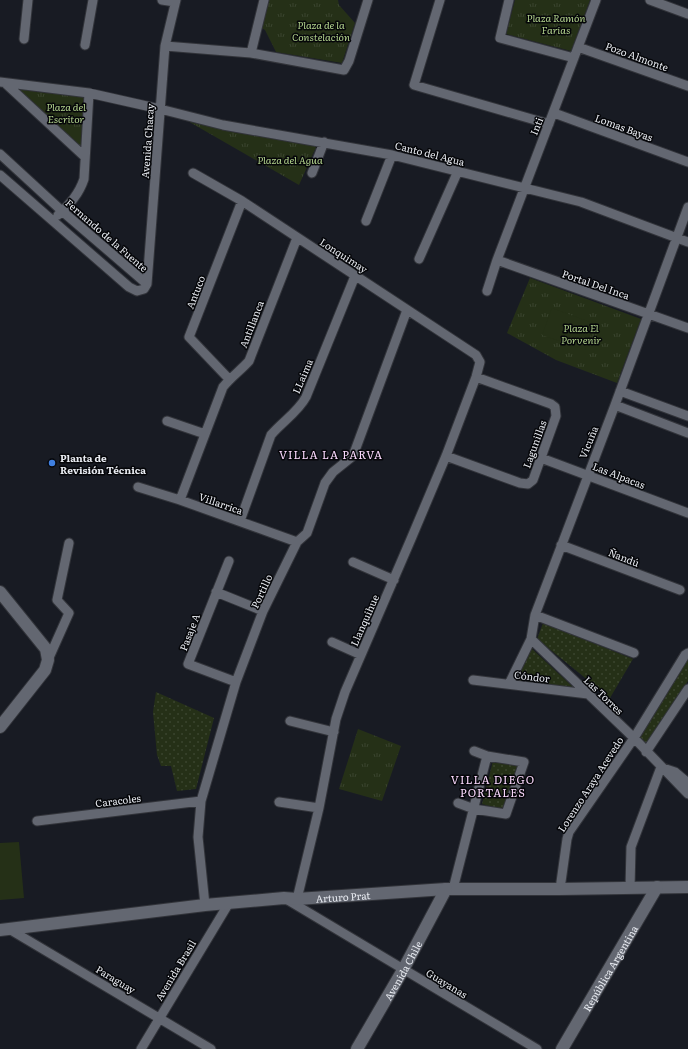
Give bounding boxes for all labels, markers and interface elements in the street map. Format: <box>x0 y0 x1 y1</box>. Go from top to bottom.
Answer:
park label: Plaza Ramón Farías <box>527 10 586 37</box>
park label: Plaza de la Constelación <box>292 17 350 44</box>
street label: Pozo Almonte <box>603 38 671 74</box>
park label: Plaza del Escritor <box>46 99 86 126</box>
street label: Avenida Chacay <box>137 103 157 179</box>
street label: Lomas Bayas <box>593 110 655 145</box>
street label: Inti <box>526 114 547 137</box>
street label: Canto del Agua <box>394 137 467 169</box>
park label: Plaza del Agua <box>257 152 323 167</box>
street label: Fernando de la Fuente <box>63 195 151 275</box>
street label: Lonquimay <box>317 234 371 276</box>
street label: Portal Del Inca <box>560 265 632 303</box>
street label: Antuco <box>182 273 208 311</box>
street label: Antillanca <box>235 298 267 350</box>
park label: Plaza El Porvenir <box>561 320 601 347</box>
street label: LLaima <box>288 356 316 396</box>
street label: Lagunillas <box>518 417 550 470</box>
street label: Vicuña <box>575 423 602 461</box>
district label: VILLA LA PARVA <box>279 446 383 462</box>
place label: Planta de Revisión Técnica <box>60 450 146 477</box>
marker: Planta de Revisión Técnica <box>47 458 57 468</box>
street label: Las Alpacas <box>591 458 648 492</box>
street label: Villarrica <box>197 488 246 518</box>
street label: Ñandú <box>606 544 642 570</box>
street label: Portillo <box>247 571 276 611</box>
street label: Llanquihue <box>346 592 382 648</box>
street label: Pasaje A <box>175 611 203 653</box>
street label: Cóndor <box>513 666 551 686</box>
street label: Las Torres <box>581 672 627 718</box>
street label: Lorenzo Araya Acevedo <box>553 733 627 835</box>
district label: VILLA DIEGO PORTALES <box>451 771 535 800</box>
street label: Caracoles <box>94 790 142 810</box>
street label: Arturo Prat <box>315 887 371 905</box>
street label: República Argentina <box>578 922 641 1014</box>
street label: Avenida Brasil <box>151 936 199 1003</box>
street label: Avenida Chile <box>380 938 425 1003</box>
street label: Paraguay <box>93 961 139 997</box>
street label: Guayanas <box>423 965 471 1002</box>

